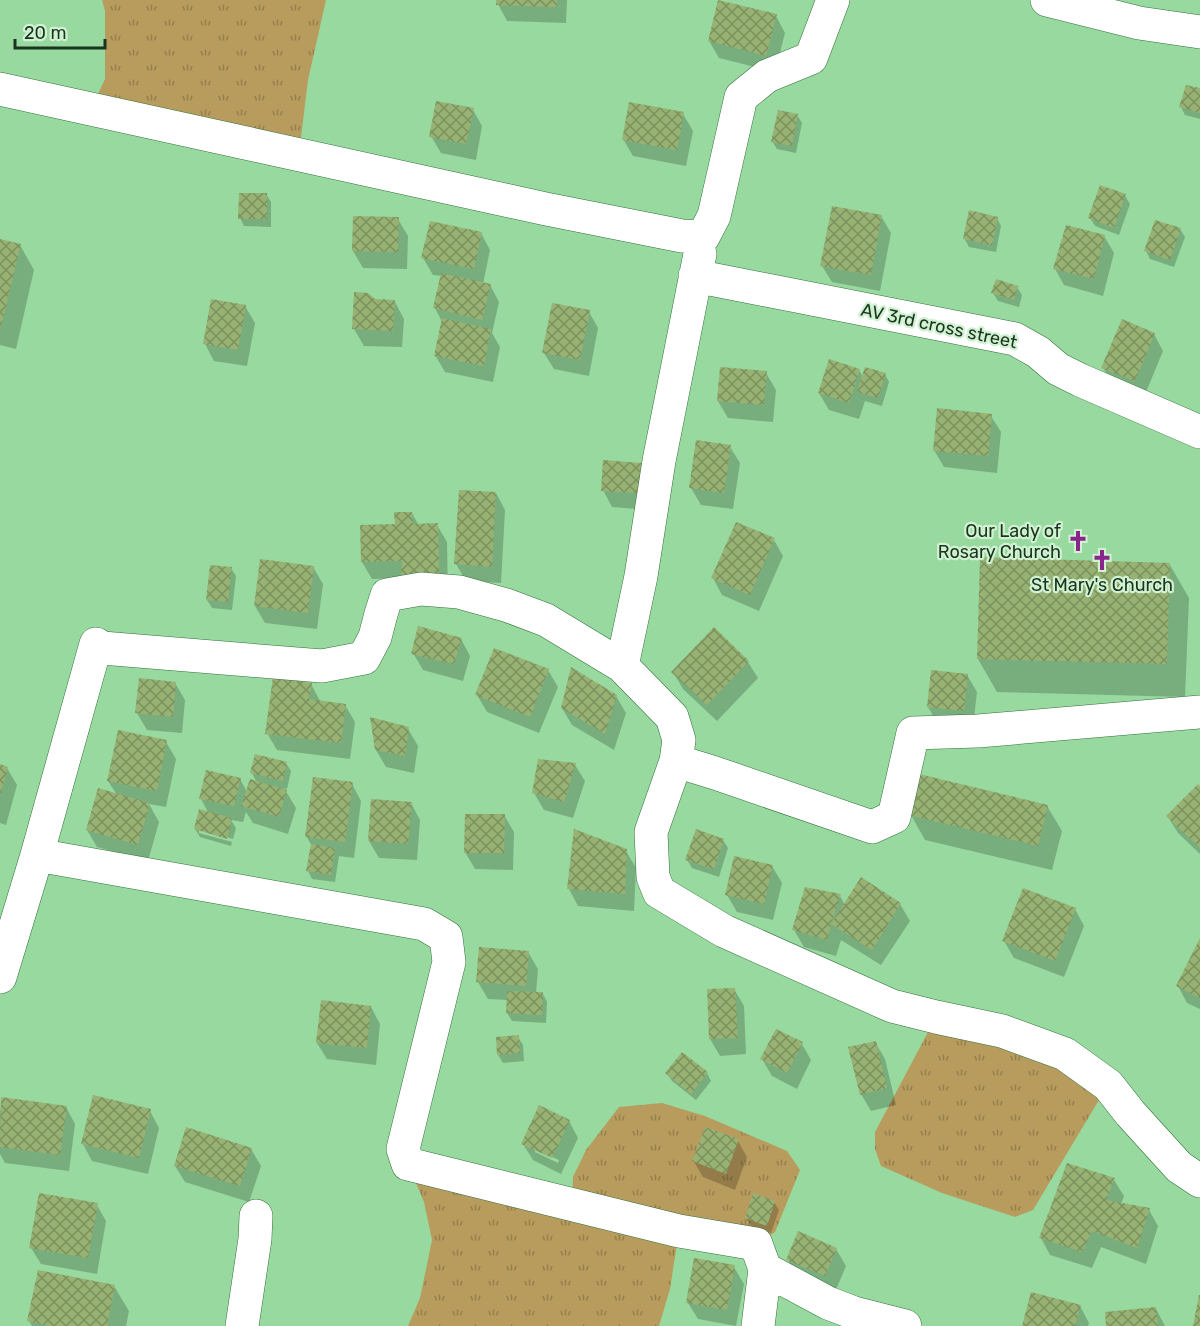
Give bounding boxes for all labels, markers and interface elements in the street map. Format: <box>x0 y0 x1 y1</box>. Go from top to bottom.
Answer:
scale bar <box>15 12 105 50</box>
text: 20 m <box>24 22 66 44</box>
street label: AV 3rd cross street <box>859 299 1019 353</box>
place label: Our Lady of Rosary Church <box>938 520 1061 563</box>
church icon: Our Lady of Rosary Church <box>1066 529 1090 553</box>
church icon: St Mary's Church <box>1090 548 1114 572</box>
place label: St Mary's Church <box>1031 574 1173 596</box>

